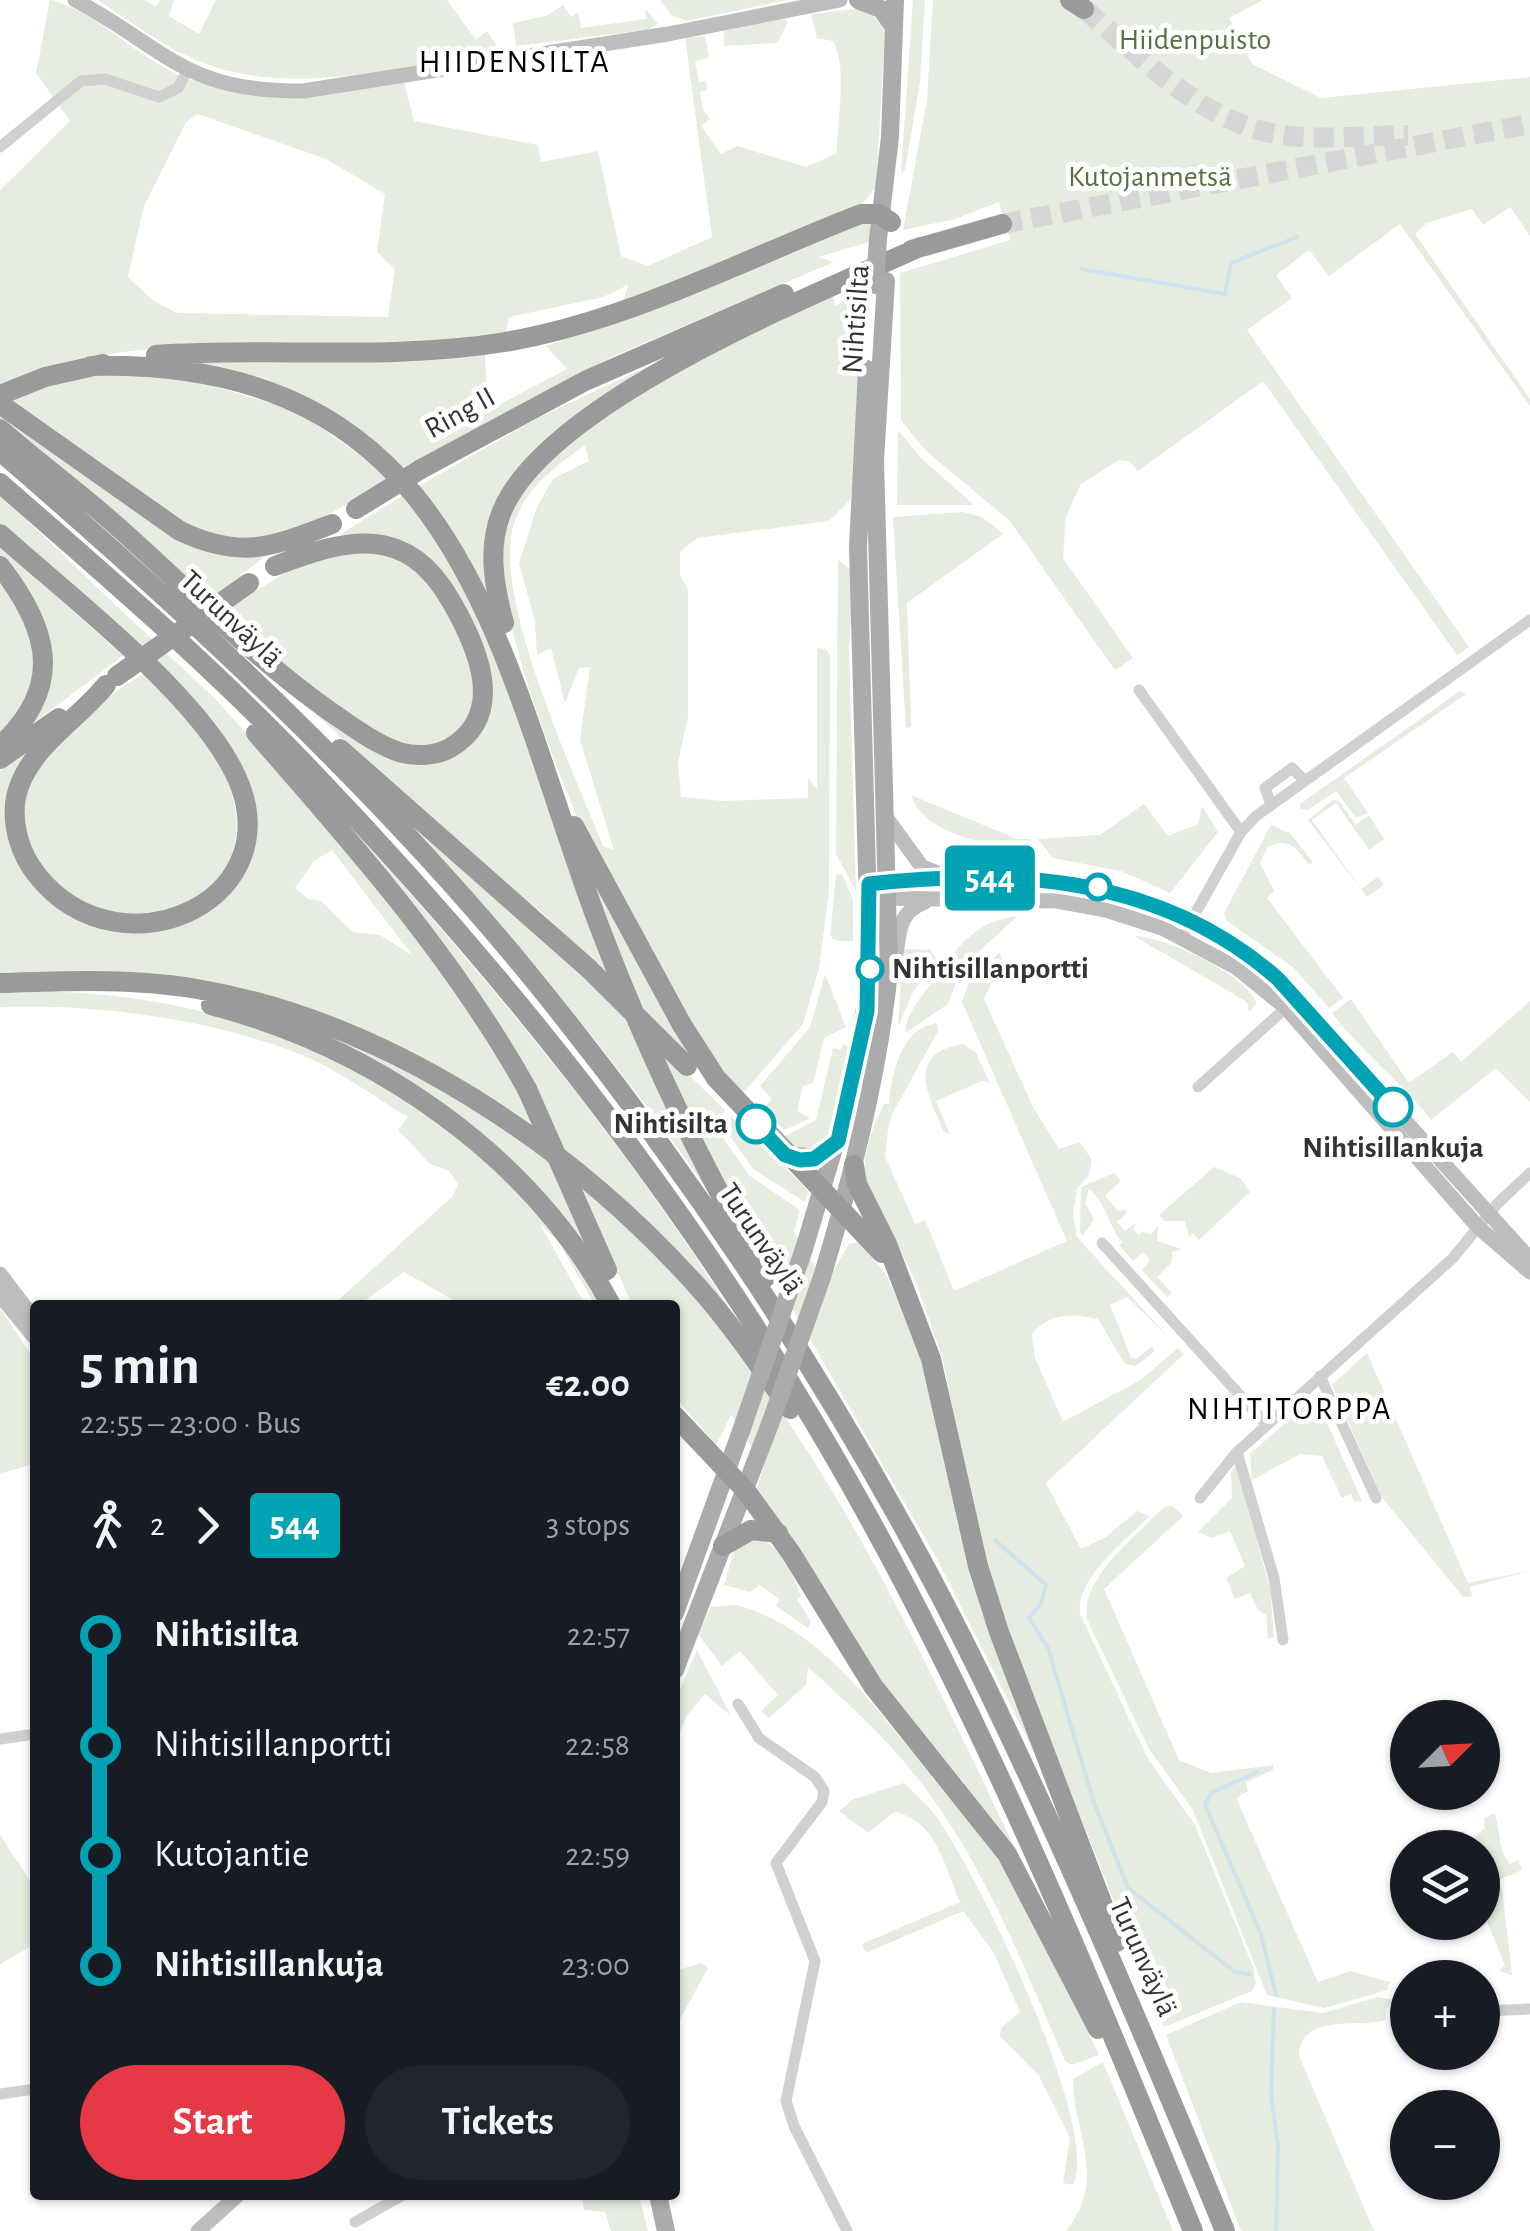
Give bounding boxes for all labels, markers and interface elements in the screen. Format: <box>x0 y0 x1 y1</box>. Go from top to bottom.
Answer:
park label: Hiidenpuisto <box>1119 25 1271 55</box>
district label: HIIDENSILTA <box>419 46 611 78</box>
park label: Kutojanmetsä <box>1068 162 1232 192</box>
street label: Nihtisilta <box>837 263 875 375</box>
street label: Ring II <box>420 382 500 444</box>
street label: Turunväylä <box>174 565 288 673</box>
line badge: 544 <box>932 846 1048 910</box>
text: 544 <box>965 861 1015 896</box>
unlabelled marker <box>1085 874 1111 900</box>
place label: Nihtisillanportti <box>892 954 1089 984</box>
marker: Nihtisillanportti <box>857 956 883 982</box>
marker: Nihtisillankuja <box>1374 1088 1412 1126</box>
marker: Nihtisilta <box>737 1105 775 1143</box>
place label: Nihtisilta <box>614 1109 728 1139</box>
place label: Nihtisillankuja <box>1302 1133 1484 1163</box>
street label: Turunväylä <box>713 1178 809 1300</box>
text: 5 min <box>80 1339 200 1394</box>
text: €2.00 <box>546 1366 630 1404</box>
district label: NIHTITORPPA <box>1187 1393 1393 1425</box>
text: 22:55 – 23:00 · Bus <box>80 1407 301 1439</box>
icon: walk <box>80 1498 135 1553</box>
icon: forward <box>180 1498 235 1553</box>
text: 544 <box>270 1508 320 1543</box>
text: 2 <box>150 1509 165 1541</box>
text: 3 stops <box>546 1509 630 1541</box>
text: Nihtisilta <box>154 1616 299 1654</box>
text: 22:57 <box>567 1619 630 1651</box>
north arrow <box>1390 1700 1500 1810</box>
map controls <box>1390 1700 1500 2200</box>
text: Nihtisillanportti <box>154 1726 392 1764</box>
text: 22:58 <box>565 1729 630 1761</box>
button: layers <box>1390 1830 1500 1940</box>
text: Kutojantie <box>154 1836 310 1874</box>
text: 22:59 <box>565 1839 630 1871</box>
street label: Turunväylä <box>1104 1893 1182 2021</box>
text: Nihtisillankuja <box>154 1946 384 1984</box>
text: 23:00 <box>561 1949 630 1981</box>
button: + <box>1390 1960 1500 2070</box>
button: Start <box>80 2065 345 2180</box>
button: Tickets <box>365 2065 630 2180</box>
button: − <box>1390 2090 1500 2200</box>

